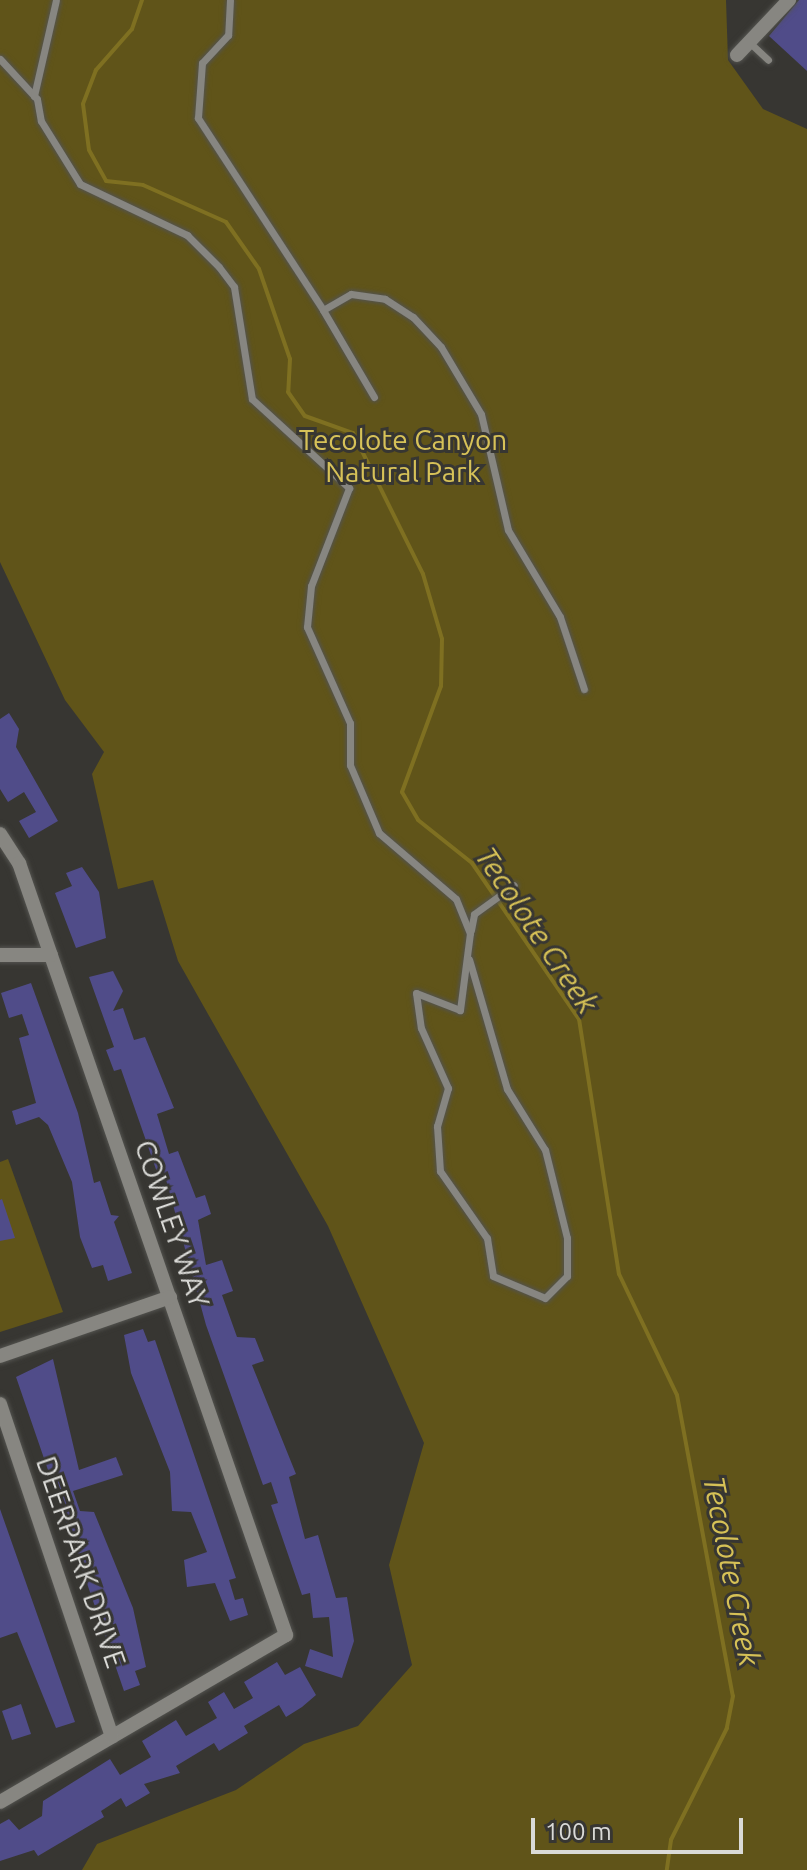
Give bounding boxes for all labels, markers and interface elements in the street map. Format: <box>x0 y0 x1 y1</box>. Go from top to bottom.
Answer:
park label: Tecolote Canyon Natural Park <box>299 423 507 489</box>
water label: Tecolote Creek <box>468 840 606 1020</box>
street label: COWLEY WAY <box>128 1136 216 1312</box>
street label: DEERPARK DRIVE <box>29 1452 133 1672</box>
water label: Tecolote Creek <box>696 1473 768 1669</box>
scale bar <box>535 1802 747 1852</box>
text: 100 m <box>545 1818 612 1845</box>

